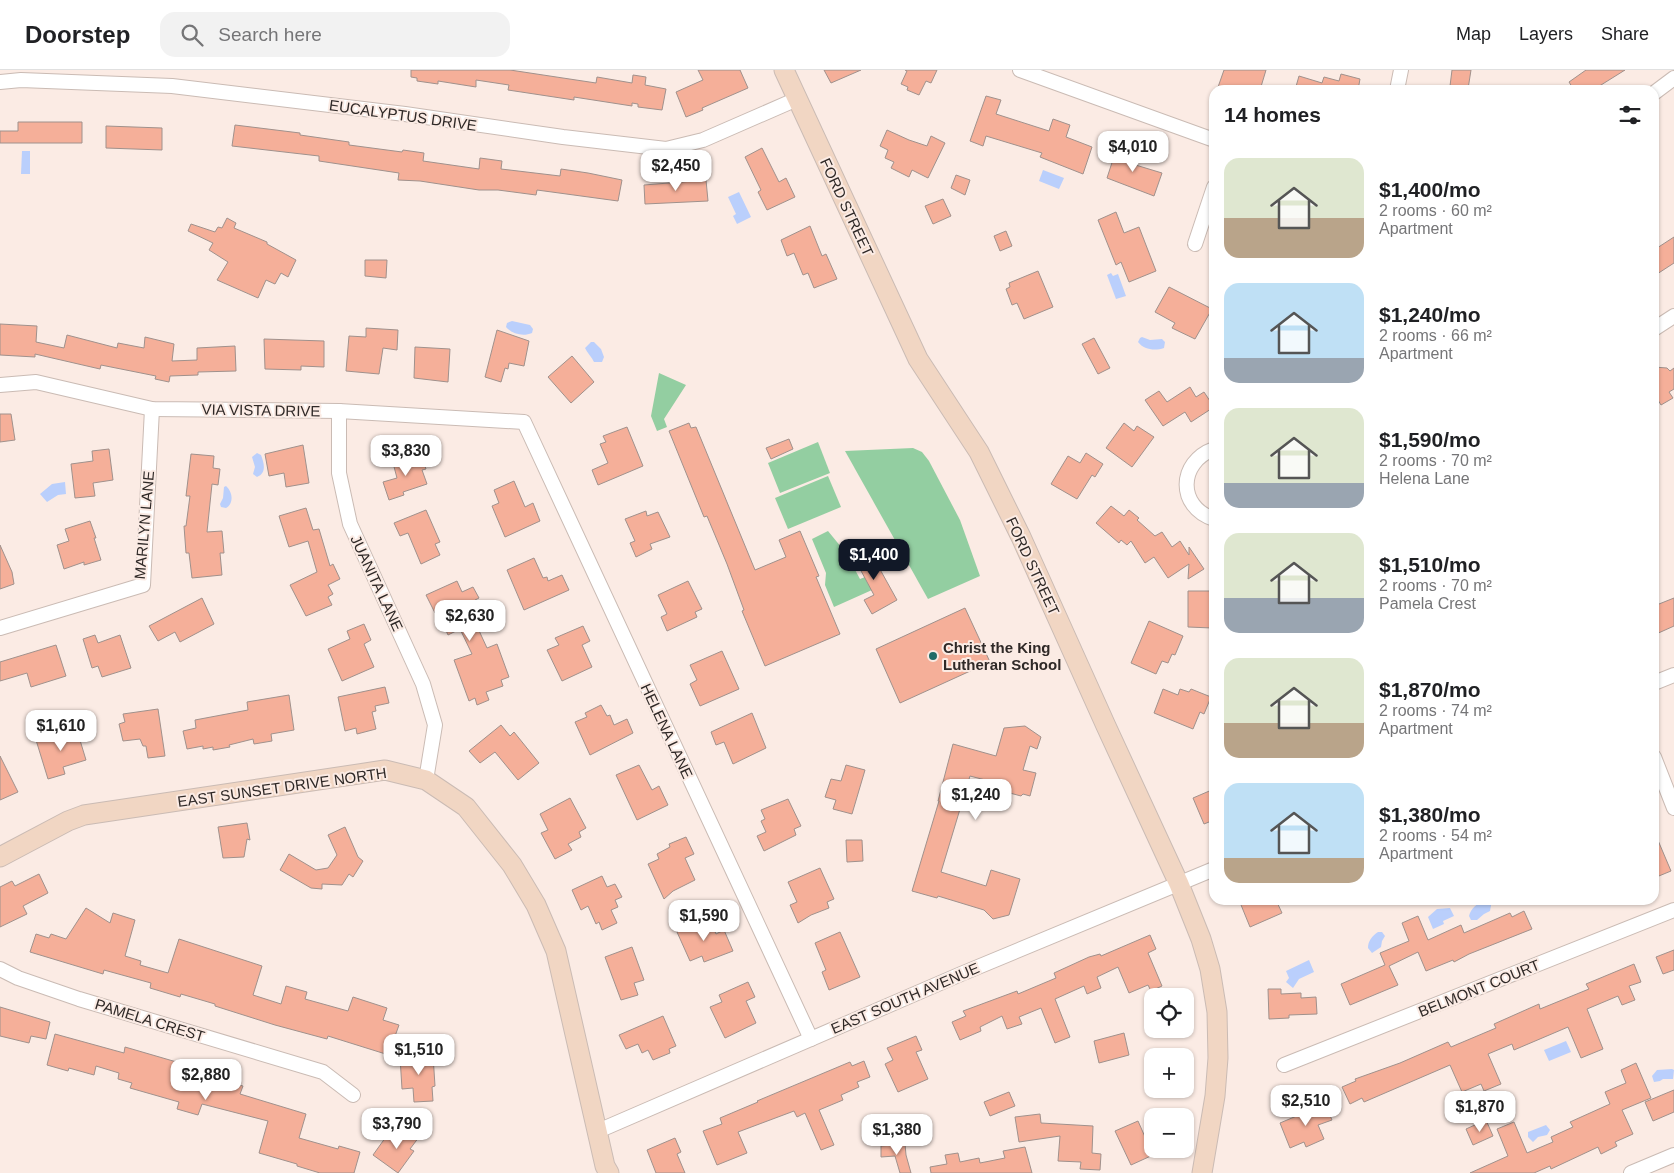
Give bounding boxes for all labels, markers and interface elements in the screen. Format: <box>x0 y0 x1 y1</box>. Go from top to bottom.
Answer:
search box <box>160 12 510 57</box>
text: Doorstep <box>25 21 130 48</box>
icon: search <box>178 21 206 49</box>
text: Search here <box>218 24 322 45</box>
text: Map <box>1456 24 1491 44</box>
text: Layers <box>1519 24 1573 44</box>
text: Share <box>1601 24 1649 44</box>
street label: EUCALYPTUS DRIVE <box>328 96 478 134</box>
icon: filters <box>1616 101 1644 129</box>
text: 14 homes <box>1224 103 1321 126</box>
pin: $4,010 <box>1092 131 1174 173</box>
text: $4,010 <box>1109 138 1157 155</box>
pin: $2,450 <box>635 150 717 192</box>
street label: FORD STREET <box>817 155 877 259</box>
text: $2,450 <box>652 157 700 174</box>
icon: home <box>1264 178 1324 238</box>
text: $1,400/mo <box>1379 178 1481 201</box>
text: 2 rooms · 60 m² <box>1379 202 1492 219</box>
text: Apartment <box>1379 220 1453 237</box>
icon: home <box>1264 303 1324 363</box>
text: $1,240/mo <box>1379 303 1481 326</box>
text: 2 rooms · 66 m² <box>1379 327 1492 344</box>
text: Apartment <box>1379 345 1453 362</box>
street label: VIA VISTA DRIVE <box>201 400 321 420</box>
icon: home <box>1264 428 1324 488</box>
text: $1,590/mo <box>1379 428 1481 451</box>
pin: $3,830 <box>365 434 447 477</box>
text: $3,830 <box>382 442 430 459</box>
text: 2 rooms · 70 m² <box>1379 452 1492 469</box>
street label: MARILYN LANE <box>131 470 157 580</box>
text: Helena Lane <box>1379 470 1470 487</box>
street label: FORD STREET <box>1003 514 1063 618</box>
street label: JUANITA LANE <box>347 532 407 634</box>
pin: $1,400 <box>833 538 915 581</box>
text: $1,400 <box>850 546 898 563</box>
icon: home <box>1264 553 1324 613</box>
text: $1,510/mo <box>1379 553 1481 576</box>
text: 2 rooms · 70 m² <box>1379 577 1492 594</box>
text: Pamela Crest <box>1379 595 1476 612</box>
pin: $2,630 <box>429 600 511 642</box>
text: $2,630 <box>446 607 494 624</box>
place label: Christ the King Lutheran School <box>943 639 1061 673</box>
marker: Christ the King Lutheran School <box>927 650 939 662</box>
icon: home <box>1264 678 1324 738</box>
text: $1,870/mo <box>1379 678 1481 701</box>
street label: HELENA LANE <box>638 681 696 781</box>
text: 2 rooms · 74 m² <box>1379 702 1492 719</box>
pin: $1,610 <box>20 710 102 752</box>
text: $1,610 <box>37 717 85 734</box>
text: Apartment <box>1379 720 1453 737</box>
street label: EAST SUNSET DRIVE NORTH <box>176 764 388 810</box>
pin: $1,240 <box>935 778 1017 821</box>
text: $1,240 <box>952 786 1000 803</box>
icon: home <box>1264 803 1324 863</box>
text: $1,380/mo <box>1379 803 1481 826</box>
text: 2 rooms · 54 m² <box>1379 827 1492 844</box>
text: Apartment <box>1379 845 1453 862</box>
pin: $1,590 <box>663 900 745 942</box>
text: $1,590 <box>680 907 728 924</box>
street label: BELMONT COURT <box>1416 956 1542 1020</box>
street label: EAST SOUTH AVENUE <box>828 959 982 1037</box>
map controls <box>1144 988 1194 1158</box>
button: locate <box>1144 988 1194 1038</box>
street label: PAMELA CREST <box>93 995 207 1045</box>
pin: $1,510 <box>378 1034 460 1076</box>
text: $1,510 <box>395 1041 443 1058</box>
button: + <box>1144 1048 1194 1098</box>
pin: $2,880 <box>165 1058 247 1101</box>
text: $2,880 <box>182 1066 230 1083</box>
pin: $2,510 <box>1265 1084 1347 1127</box>
pin: $1,870 <box>1439 1090 1521 1133</box>
text: $2,510 <box>1282 1092 1330 1109</box>
text: $1,870 <box>1456 1098 1504 1115</box>
pin: $3,790 <box>356 1108 438 1150</box>
button: − <box>1144 1108 1194 1158</box>
pin: $1,380 <box>856 1114 938 1156</box>
text: $3,790 <box>373 1115 421 1132</box>
text: $1,380 <box>873 1121 921 1138</box>

